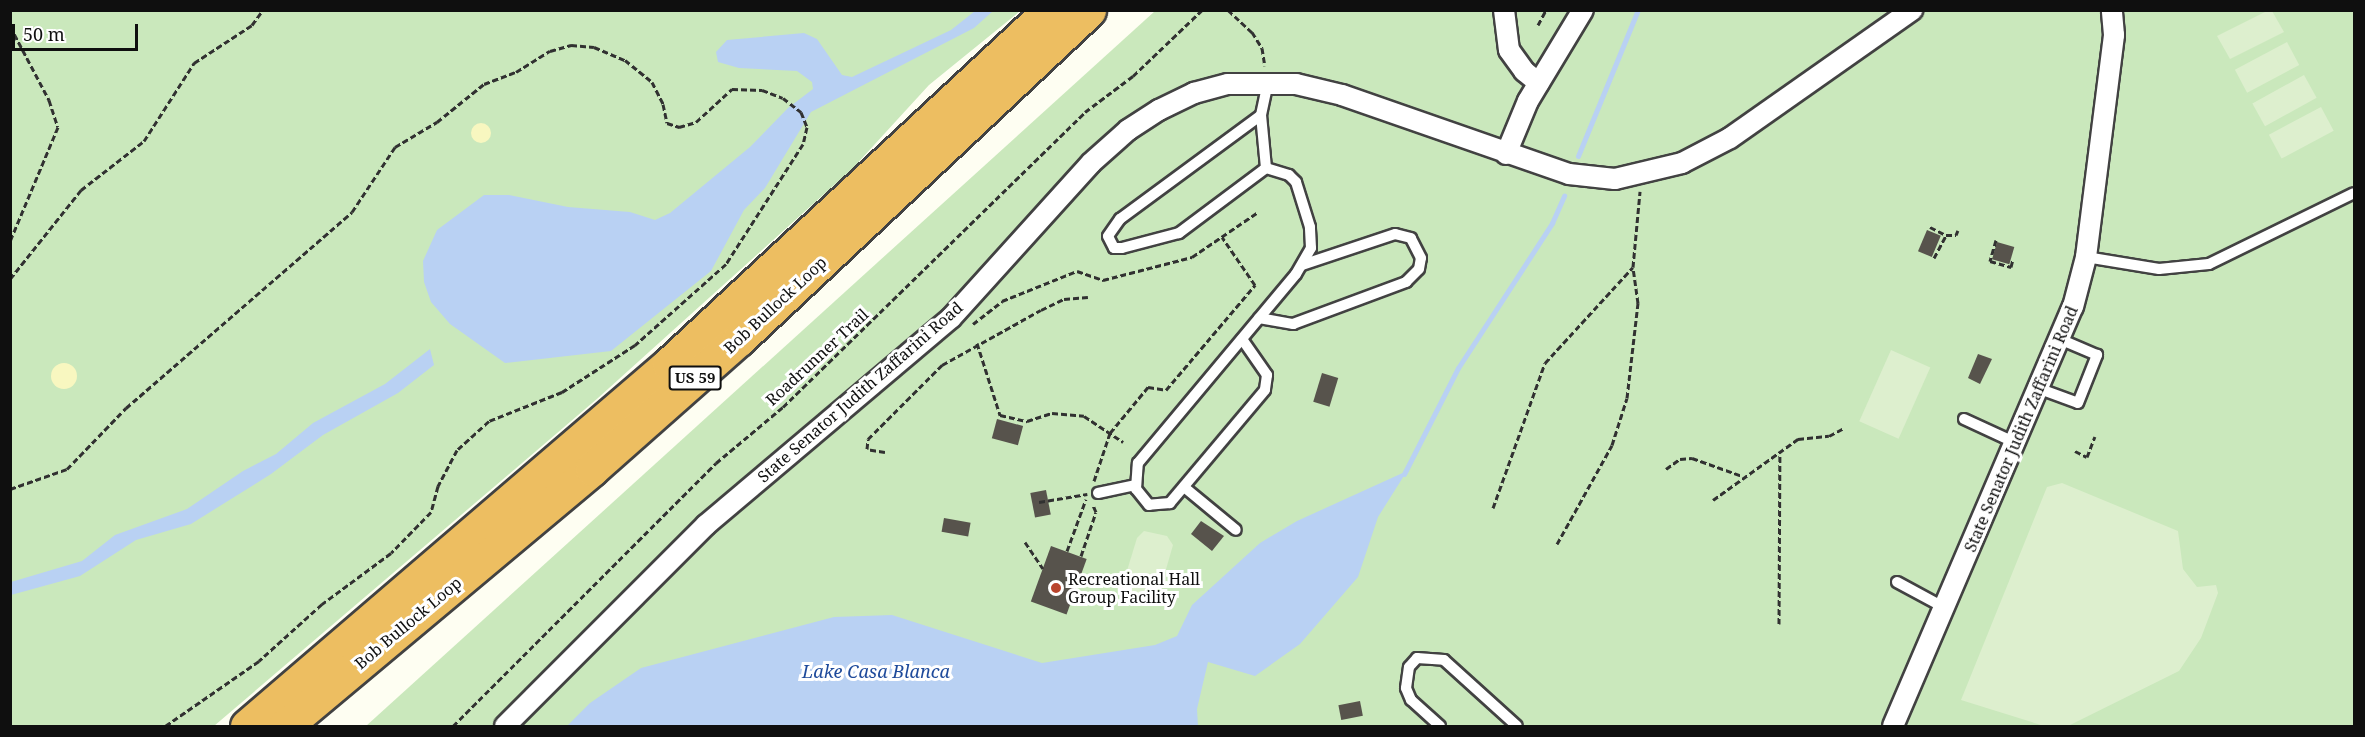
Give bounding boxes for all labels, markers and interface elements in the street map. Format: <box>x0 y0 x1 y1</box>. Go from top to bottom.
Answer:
scale bar <box>15 12 141 50</box>
text: 50 m <box>23 22 65 46</box>
street label: Bob Bullock Loop <box>720 253 830 357</box>
street label: State Senator Judith Zaffarini Road <box>754 298 966 486</box>
street label: State Senator Judith Zaffarini Road <box>1960 303 2082 555</box>
street label: Roadrunner Trail <box>762 305 872 409</box>
road number: US 59 <box>668 366 722 390</box>
place label: Recreational Hall Group Facility <box>1068 569 1200 607</box>
street label: Bob Bullock Loop <box>351 573 465 673</box>
marker: Recreational Hall Group Facility <box>1049 581 1063 595</box>
water label: Lake Casa Blanca <box>802 660 950 682</box>

